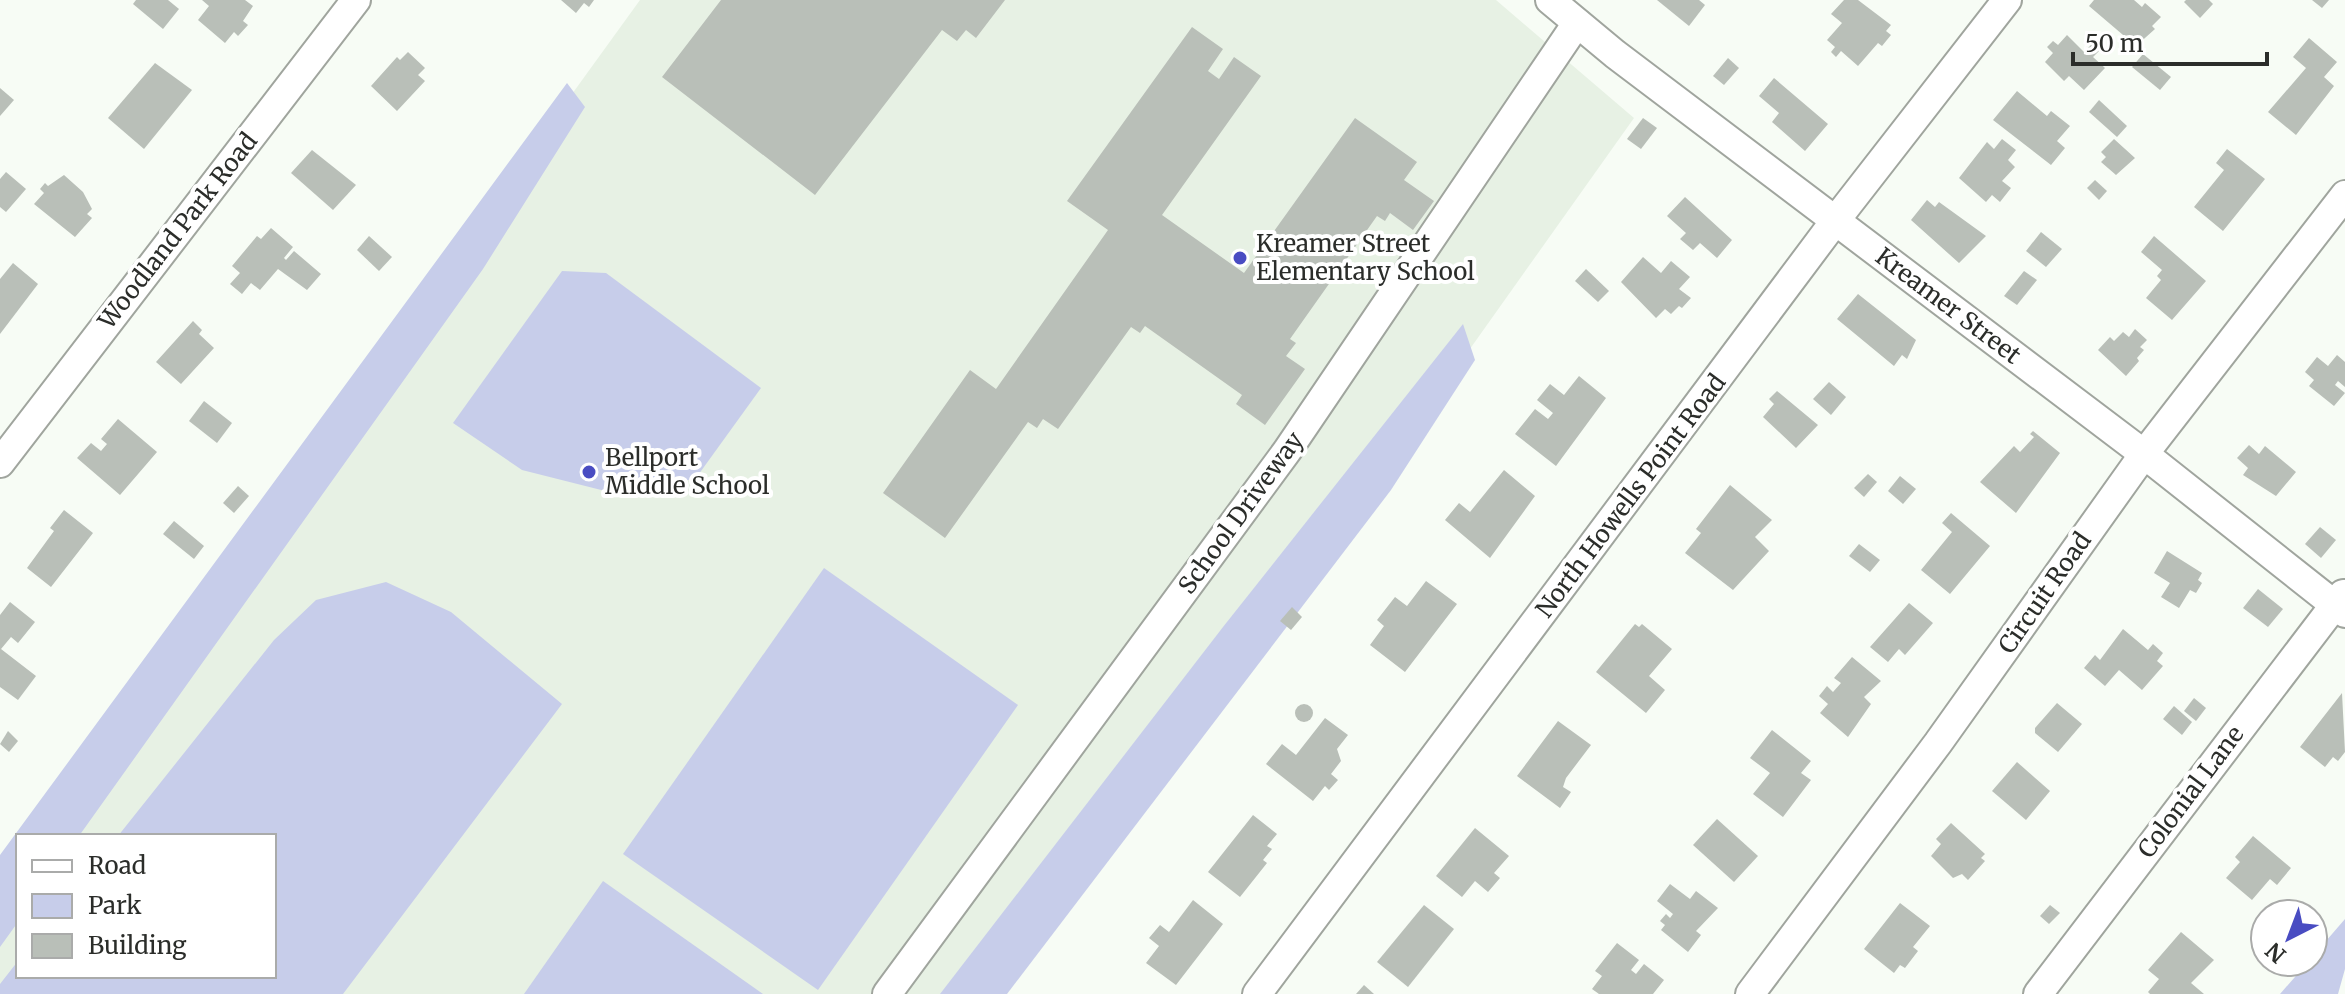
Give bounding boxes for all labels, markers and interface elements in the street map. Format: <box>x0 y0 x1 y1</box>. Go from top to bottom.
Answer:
scale bar <box>2073 16 2267 66</box>
text: 50 m <box>2085 28 2144 59</box>
street label: Woodland Park Road <box>91 126 264 336</box>
place label: Kreamer Street Elementary School <box>1256 228 1475 287</box>
street label: Kreamer Street <box>1869 241 2028 371</box>
marker: Kreamer Street Elementary School <box>1231 249 1249 267</box>
street label: North Howells Point Road <box>1529 368 1732 624</box>
street label: School Driveway <box>1171 426 1310 600</box>
place label: Bellport Middle School <box>605 442 769 501</box>
marker: Bellport Middle School <box>580 463 598 481</box>
street label: Circuit Road <box>1991 526 2098 659</box>
street label: Colonial Lane <box>2131 720 2250 864</box>
legend <box>16 834 276 978</box>
text: Road <box>88 850 146 881</box>
text: Park <box>88 890 142 921</box>
north arrow <box>2249 898 2329 978</box>
text: Building <box>88 930 187 961</box>
text: N <box>2259 936 2291 969</box>

